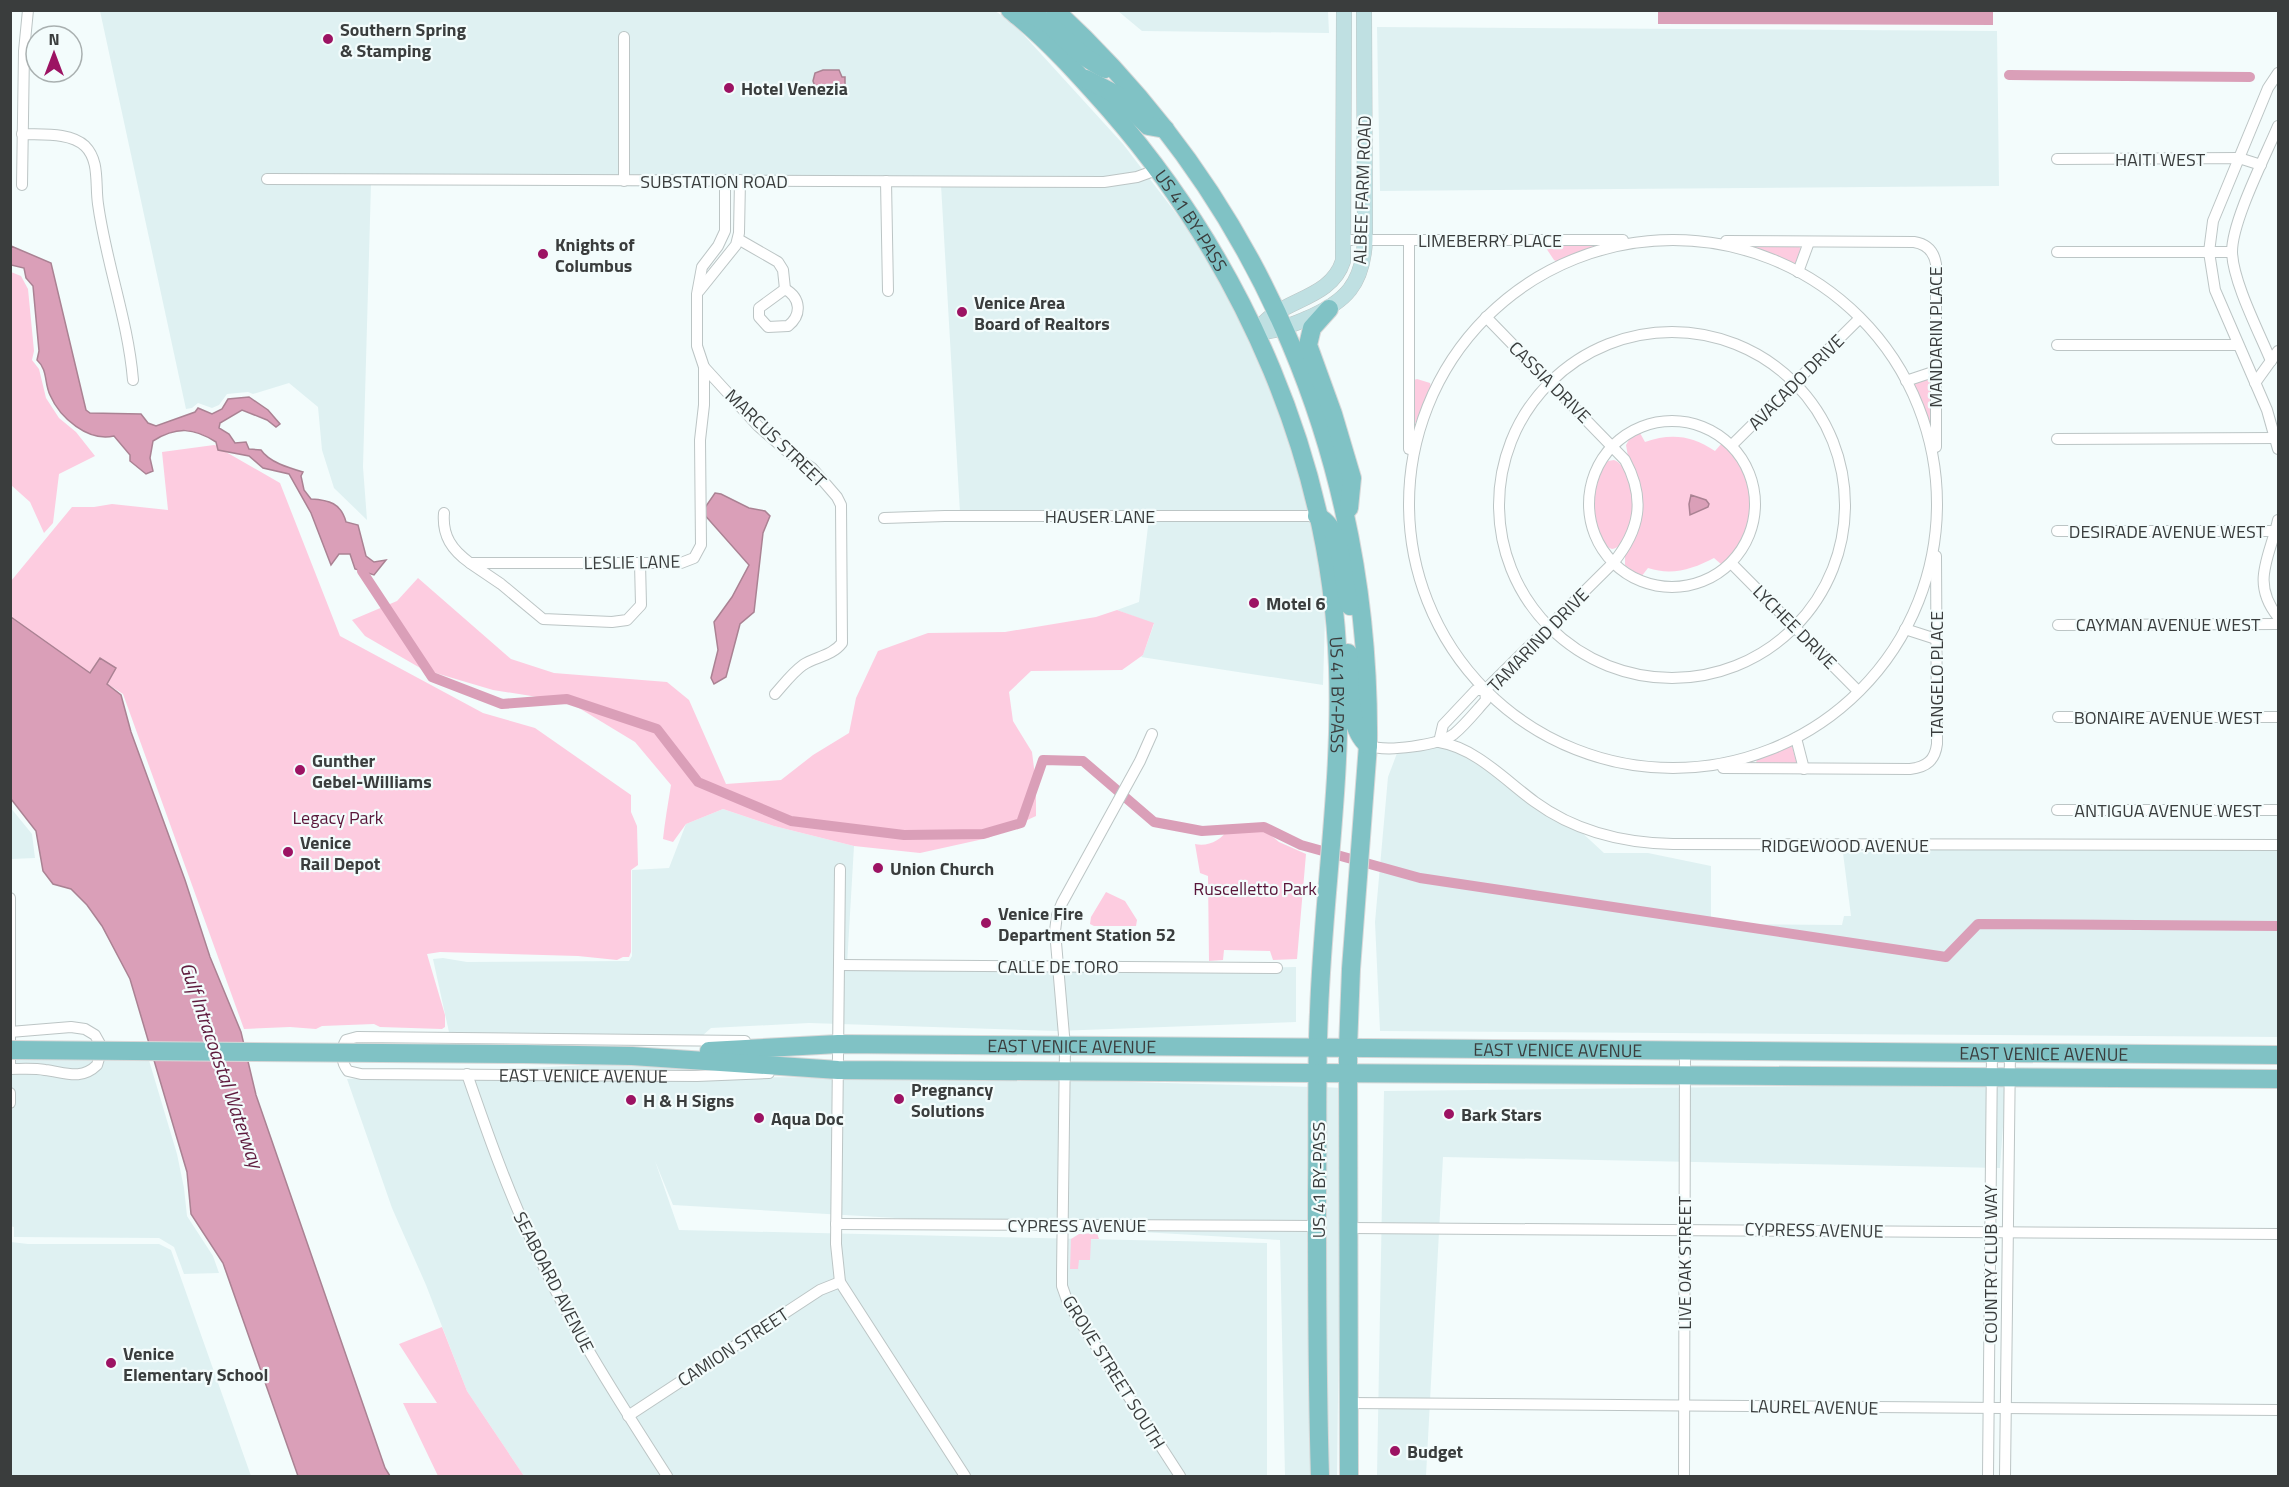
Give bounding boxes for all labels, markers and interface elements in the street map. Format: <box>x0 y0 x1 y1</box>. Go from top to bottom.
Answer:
place label: Southern Spring & Stamping <box>340 16 466 64</box>
north arrow <box>24 24 84 84</box>
text: N <box>48 27 60 51</box>
marker: Southern Spring & Stamping <box>321 32 335 46</box>
place label: Hotel Venezia <box>741 75 848 102</box>
marker: Hotel Venezia <box>722 81 736 95</box>
street label: ALBEE FARM ROAD <box>1346 115 1378 265</box>
street label: HAITI WEST <box>2115 146 2206 173</box>
street label: US 41 BY-PASS <box>1149 164 1235 276</box>
street label: SUBSTATION ROAD <box>640 168 788 195</box>
street label: LIMEBERRY PLACE <box>1418 227 1562 254</box>
place label: Knights of Columbus <box>555 231 635 279</box>
marker: Knights of Columbus <box>536 247 550 261</box>
street label: MANDARIN PLACE <box>1922 266 1949 408</box>
place label: Venice Area Board of Realtors <box>974 289 1110 337</box>
marker: Venice Area Board of Realtors <box>955 305 969 319</box>
street label: AVACADO DRIVE <box>1742 328 1850 436</box>
street label: CASSIA DRIVE <box>1503 335 1597 429</box>
street label: MARCUS STREET <box>719 383 833 494</box>
street label: HAUSER LANE <box>1045 503 1155 530</box>
street label: DESIRADE AVENUE WEST <box>2069 518 2266 545</box>
street label: LESLIE LANE <box>583 548 681 576</box>
street label: LYCHEE DRIVE <box>1747 579 1843 675</box>
street label: TAMARIND DRIVE <box>1481 582 1595 698</box>
place label: Motel 6 <box>1266 590 1326 617</box>
marker: Motel 6 <box>1247 596 1261 610</box>
street label: TANGELO PLACE <box>1923 611 1950 737</box>
street label: CAYMAN AVENUE WEST <box>2076 611 2261 638</box>
street label: US 41 BY-PASS <box>1323 636 1352 754</box>
street label: BONAIRE AVENUE WEST <box>2074 704 2263 731</box>
place label: Gunther Gebel-Williams <box>312 747 432 795</box>
marker: Gunther Gebel-Williams <box>293 763 307 777</box>
street label: ANTIGUA AVENUE WEST <box>2074 797 2262 824</box>
park label: Legacy Park <box>293 804 384 831</box>
place label: Venice Rail Depot <box>300 829 381 877</box>
street label: RIDGEWOOD AVENUE <box>1761 832 1929 859</box>
marker: Venice Rail Depot <box>281 845 295 859</box>
place label: Union Church <box>890 855 994 882</box>
marker: Union Church <box>871 861 885 875</box>
park label: Ruscelletto Park <box>1193 875 1317 902</box>
place label: Venice Fire Department Station 52 <box>998 900 1176 948</box>
marker: Venice Fire Department Station 52 <box>979 916 993 930</box>
street label: CALLE DE TORO <box>997 953 1119 980</box>
water label: Gulf Intracoastal Waterway <box>172 958 272 1174</box>
street label: EAST VENICE AVENUE <box>987 1032 1156 1060</box>
street label: EAST VENICE AVENUE <box>1473 1035 1642 1064</box>
street label: EAST VENICE AVENUE <box>1959 1039 2128 1067</box>
street label: EAST VENICE AVENUE <box>499 1061 668 1089</box>
place label: Pregnancy Solutions <box>911 1076 993 1124</box>
place label: H & H Signs <box>643 1087 734 1114</box>
marker: Pregnancy Solutions <box>892 1092 906 1106</box>
marker: H & H Signs <box>624 1093 638 1107</box>
place label: Bark Stars <box>1461 1101 1542 1128</box>
place label: Aqua Doc <box>771 1105 844 1132</box>
marker: Bark Stars <box>1442 1107 1456 1121</box>
marker: Aqua Doc <box>752 1111 766 1125</box>
street label: US 41 BY-PASS <box>1305 1122 1332 1238</box>
street label: COUNTRY CLUB WAY <box>1977 1184 2004 1343</box>
street label: LIVE OAK STREET <box>1671 1196 1698 1330</box>
street label: SEABOARD AVENUE <box>507 1207 601 1357</box>
street label: CYPRESS AVENUE <box>1008 1212 1147 1239</box>
street label: CYPRESS AVENUE <box>1744 1215 1884 1245</box>
street label: GROVE STREET SOUTH <box>1056 1290 1172 1454</box>
street label: CAMION STREET <box>672 1301 794 1393</box>
place label: Venice Elementary School <box>123 1340 268 1388</box>
marker: Venice Elementary School <box>104 1356 118 1370</box>
street label: LAUREL AVENUE <box>1749 1392 1879 1422</box>
place label: Budget <box>1407 1438 1464 1465</box>
marker: Budget <box>1388 1444 1402 1458</box>

